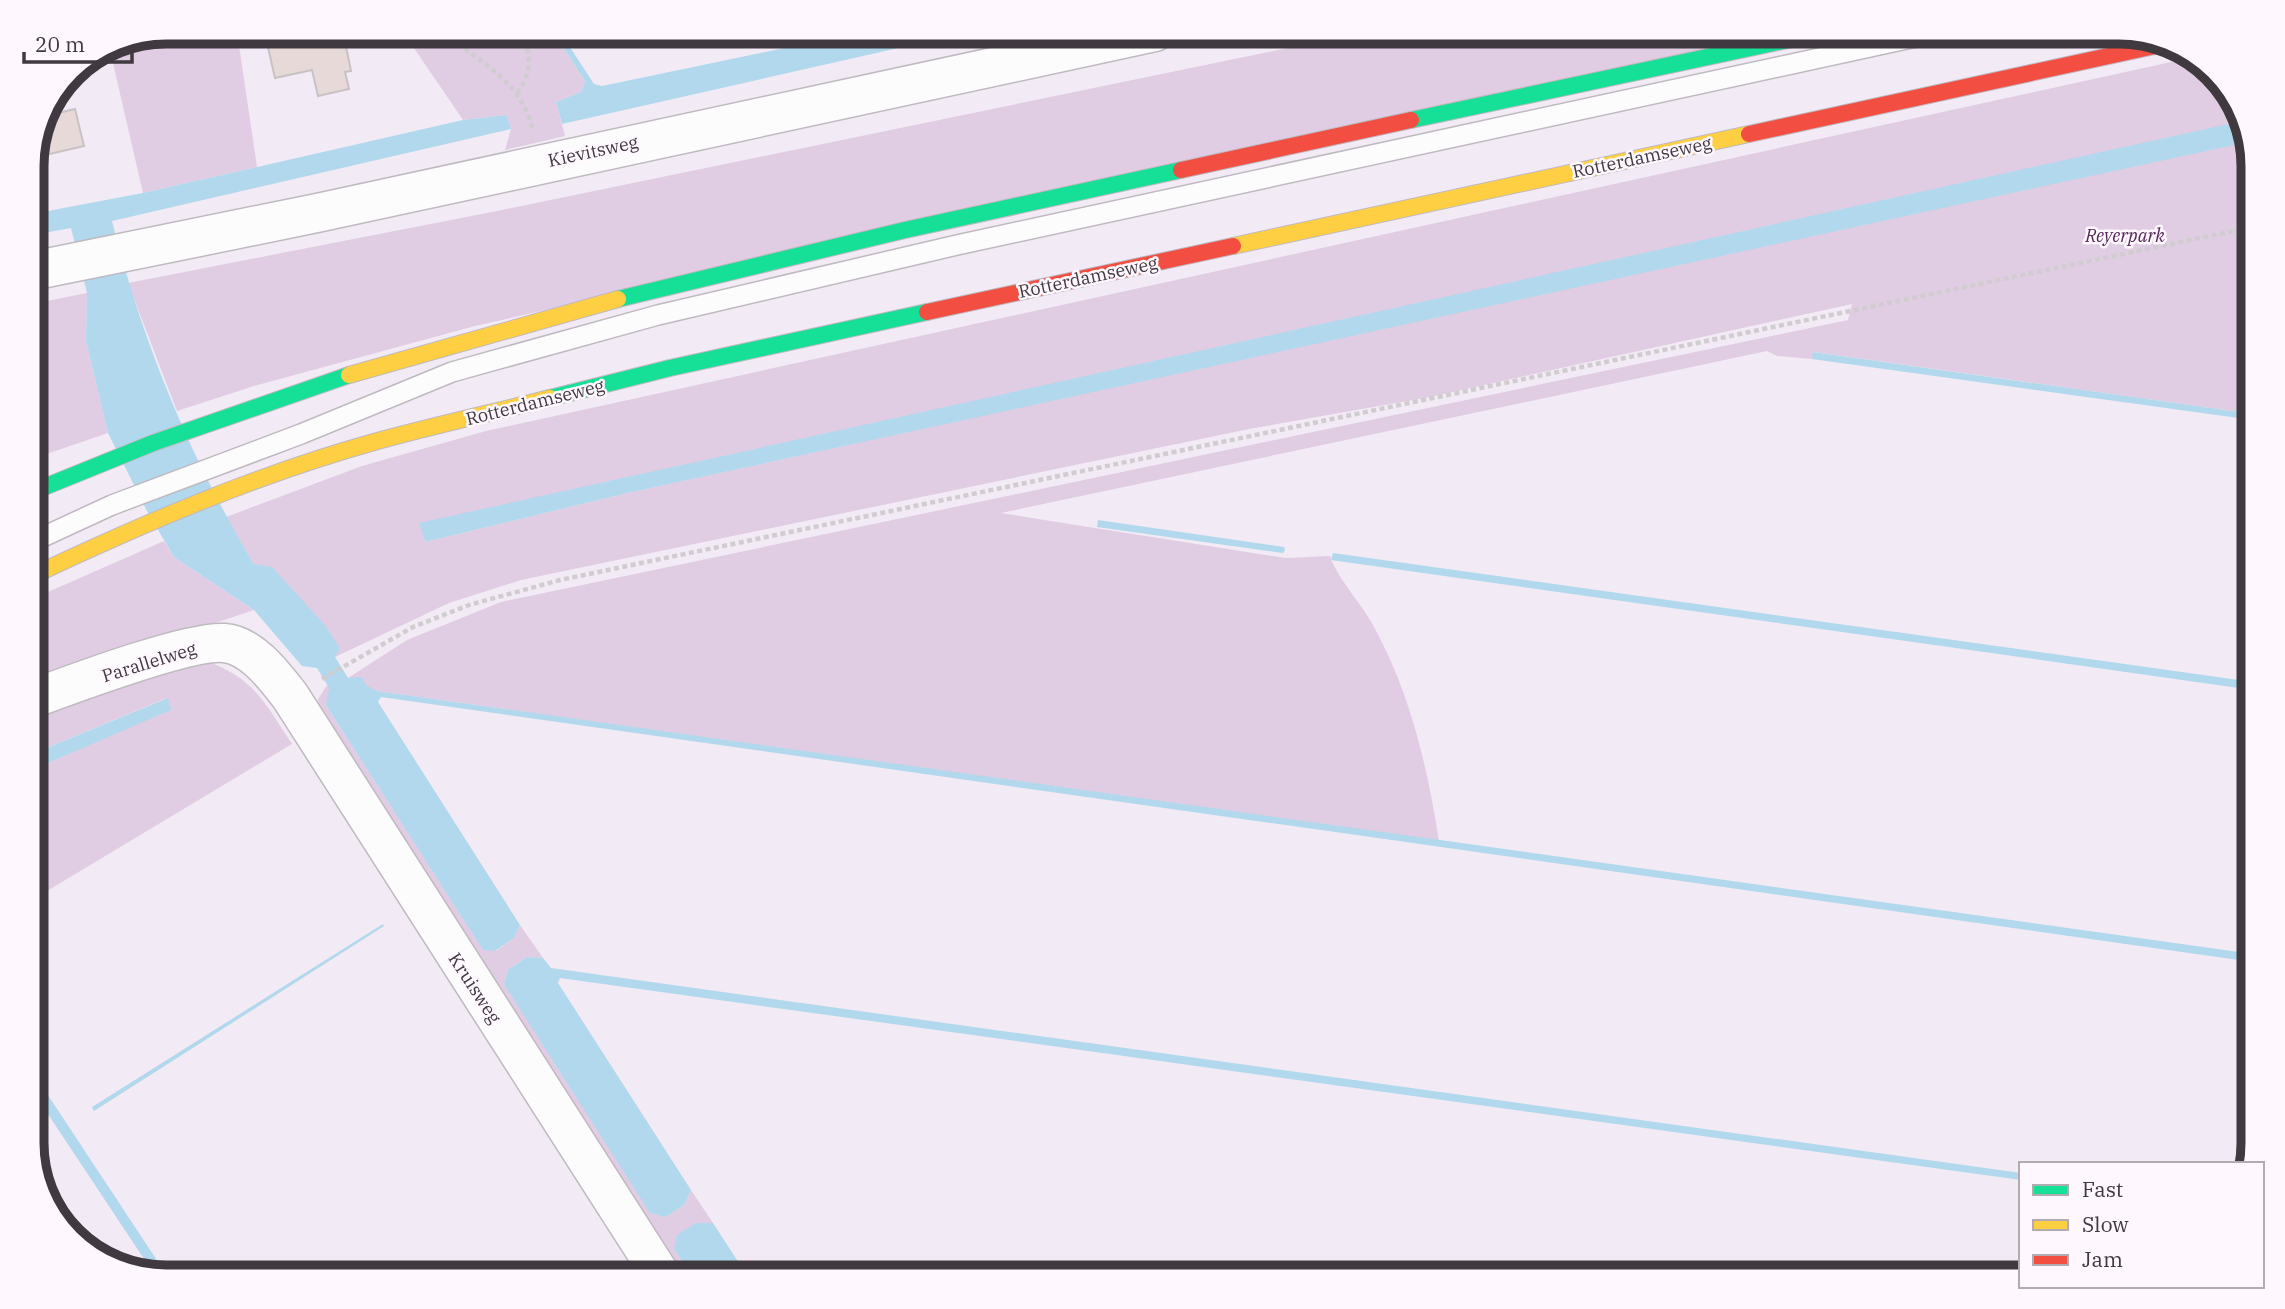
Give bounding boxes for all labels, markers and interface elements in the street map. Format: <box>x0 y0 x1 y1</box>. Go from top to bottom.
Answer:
scale bar <box>24 21 133 65</box>
text: 20 m <box>35 30 85 58</box>
street label: Kievitsweg <box>546 130 640 172</box>
street label: Rotterdamseweg <box>1570 131 1714 183</box>
park label: Reyerpark <box>2084 224 2165 247</box>
street label: Rotterdamseweg <box>1016 251 1160 303</box>
street label: Rotterdamseweg <box>463 374 607 430</box>
street label: Parallelweg <box>99 637 199 687</box>
street label: Kruisweg <box>444 948 506 1028</box>
legend <box>2019 1162 2264 1288</box>
text: Fast <box>2082 1175 2123 1203</box>
text: Slow <box>2082 1210 2129 1238</box>
text: Jam <box>2082 1245 2123 1273</box>

